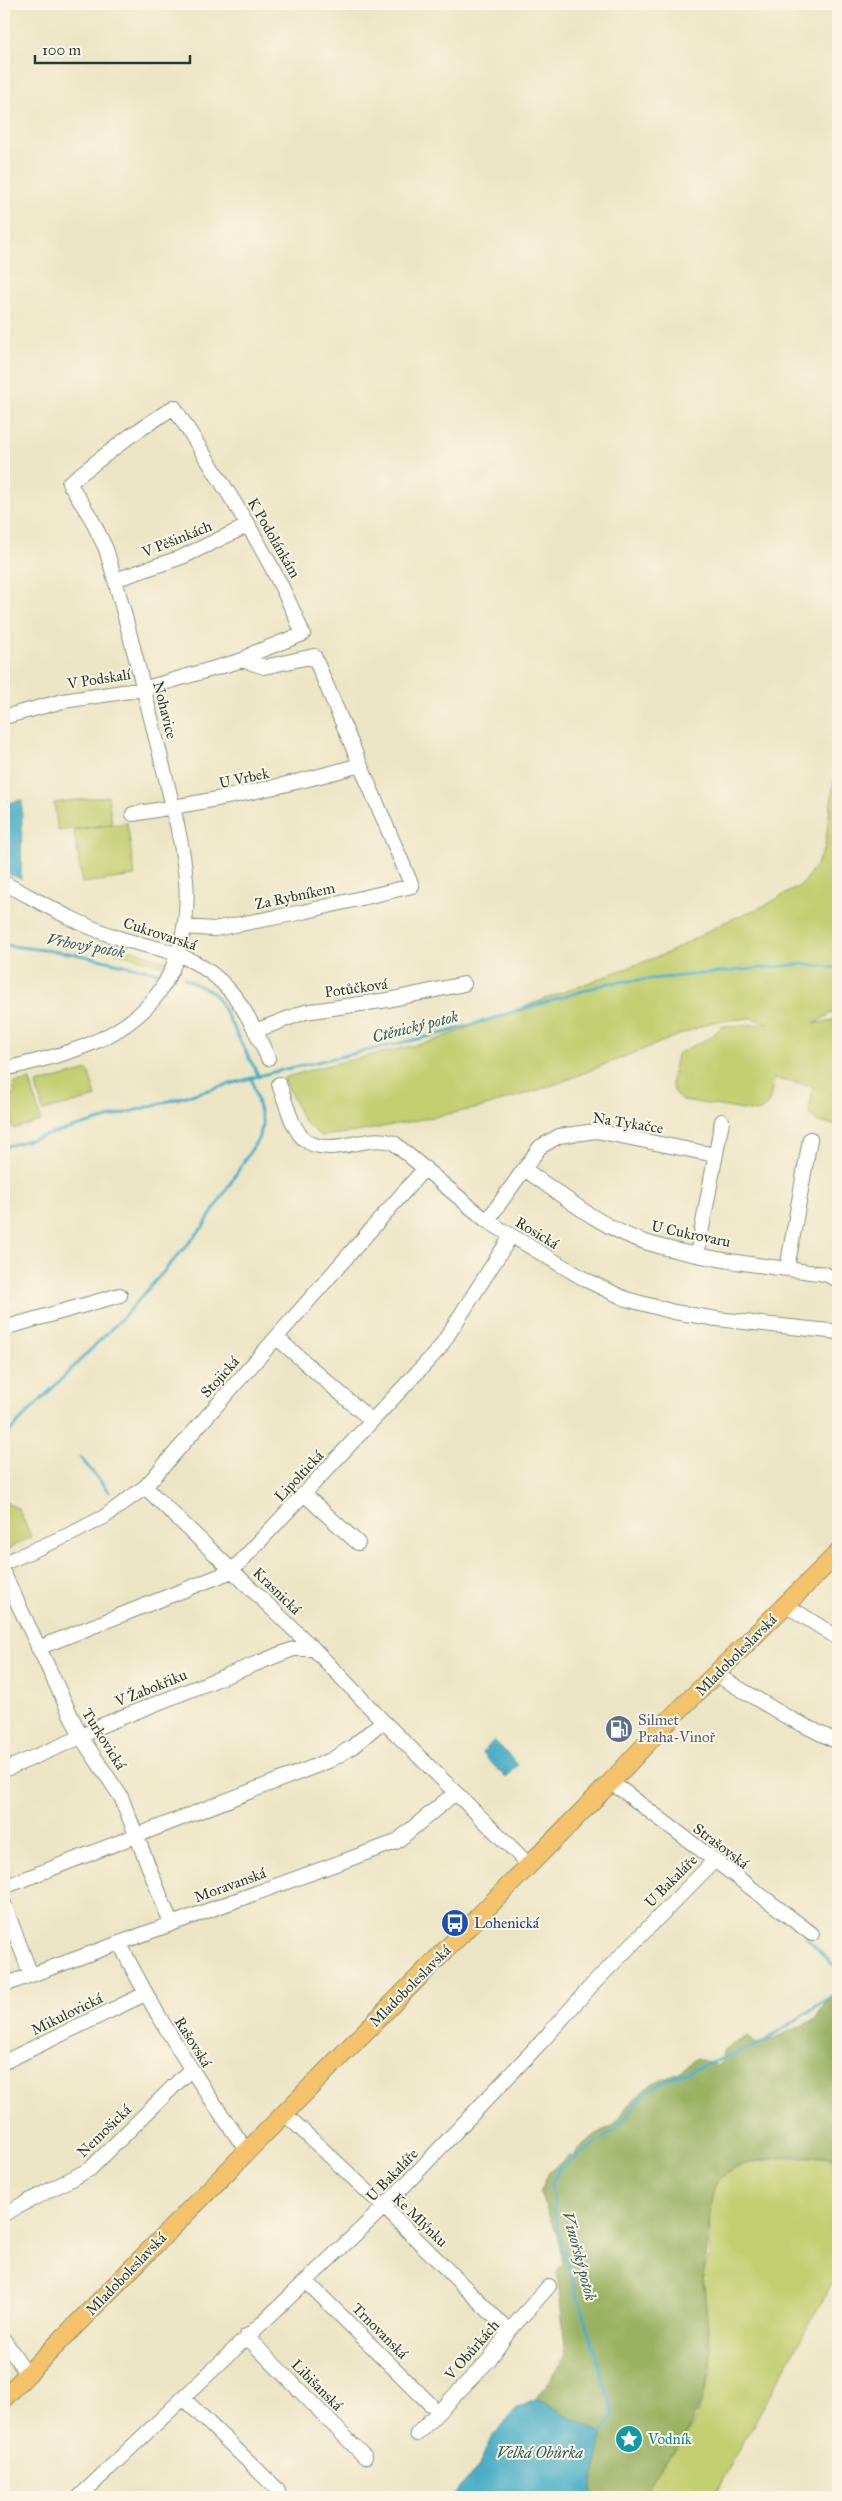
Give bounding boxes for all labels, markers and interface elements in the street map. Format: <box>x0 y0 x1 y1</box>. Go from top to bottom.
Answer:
scale bar <box>35 32 190 64</box>
text: 100 m <box>42 41 82 59</box>
street label: K Podolánkám <box>244 495 304 582</box>
street label: V Pěšinkách <box>138 517 215 562</box>
street label: V Podskalí <box>65 665 133 693</box>
street label: Nohavice <box>149 679 181 741</box>
street label: U Vrbek <box>217 764 271 792</box>
street label: Za Rybníkem <box>253 879 337 913</box>
street label: Cukrovarská <box>121 914 200 955</box>
water label: Vrbový potok <box>45 929 127 963</box>
street label: Potůčková <box>323 975 389 1001</box>
water label: Ctěnický potok <box>370 1007 460 1047</box>
street label: Na Tykačce <box>591 1109 665 1137</box>
street label: Rosická <box>512 1213 562 1253</box>
street label: U Cukrovaru <box>650 1217 732 1251</box>
street label: Stojická <box>197 1352 244 1401</box>
street label: Lipoltická <box>271 1446 328 1505</box>
street label: Krasnická <box>249 1564 305 1619</box>
street label: Mladoboleslavská <box>691 1610 781 1700</box>
street label: V Žabokřiku <box>111 1665 190 1711</box>
street label: Turkovická <box>78 1705 130 1774</box>
place label: Silmet Praha-Vinoř <box>638 1711 716 1746</box>
fuel station icon: Silmet Praha-Vinoř <box>604 1714 634 1744</box>
street label: Strašovská <box>690 1819 753 1873</box>
street label: U Bakaláře <box>641 1851 701 1911</box>
street label: Moravanská <box>192 1863 269 1906</box>
bus stop icon: Lohenická <box>440 1908 470 1938</box>
place label: Lohenická <box>474 1914 540 1932</box>
street label: Mladoboleslavská <box>365 1941 455 2031</box>
street label: Mikulovická <box>28 1989 106 2039</box>
street label: Rašovská <box>171 2014 216 2071</box>
street label: Nemošická <box>73 2100 135 2161</box>
street label: U Bakaláře <box>362 2145 422 2205</box>
street label: Ke Mlýnku <box>389 2189 451 2251</box>
water label: Vinořský potok <box>558 2209 601 2303</box>
street label: Mladoboleslavská <box>82 2228 170 2319</box>
street label: Trnovanská <box>348 2299 412 2363</box>
street label: V Obůrkách <box>440 2316 503 2385</box>
street label: Libišanská <box>288 2356 347 2415</box>
place icon: Vodník <box>614 2424 644 2454</box>
place label: Vodník <box>647 2430 692 2448</box>
water label: Velká Obůrka <box>497 2443 584 2462</box>

